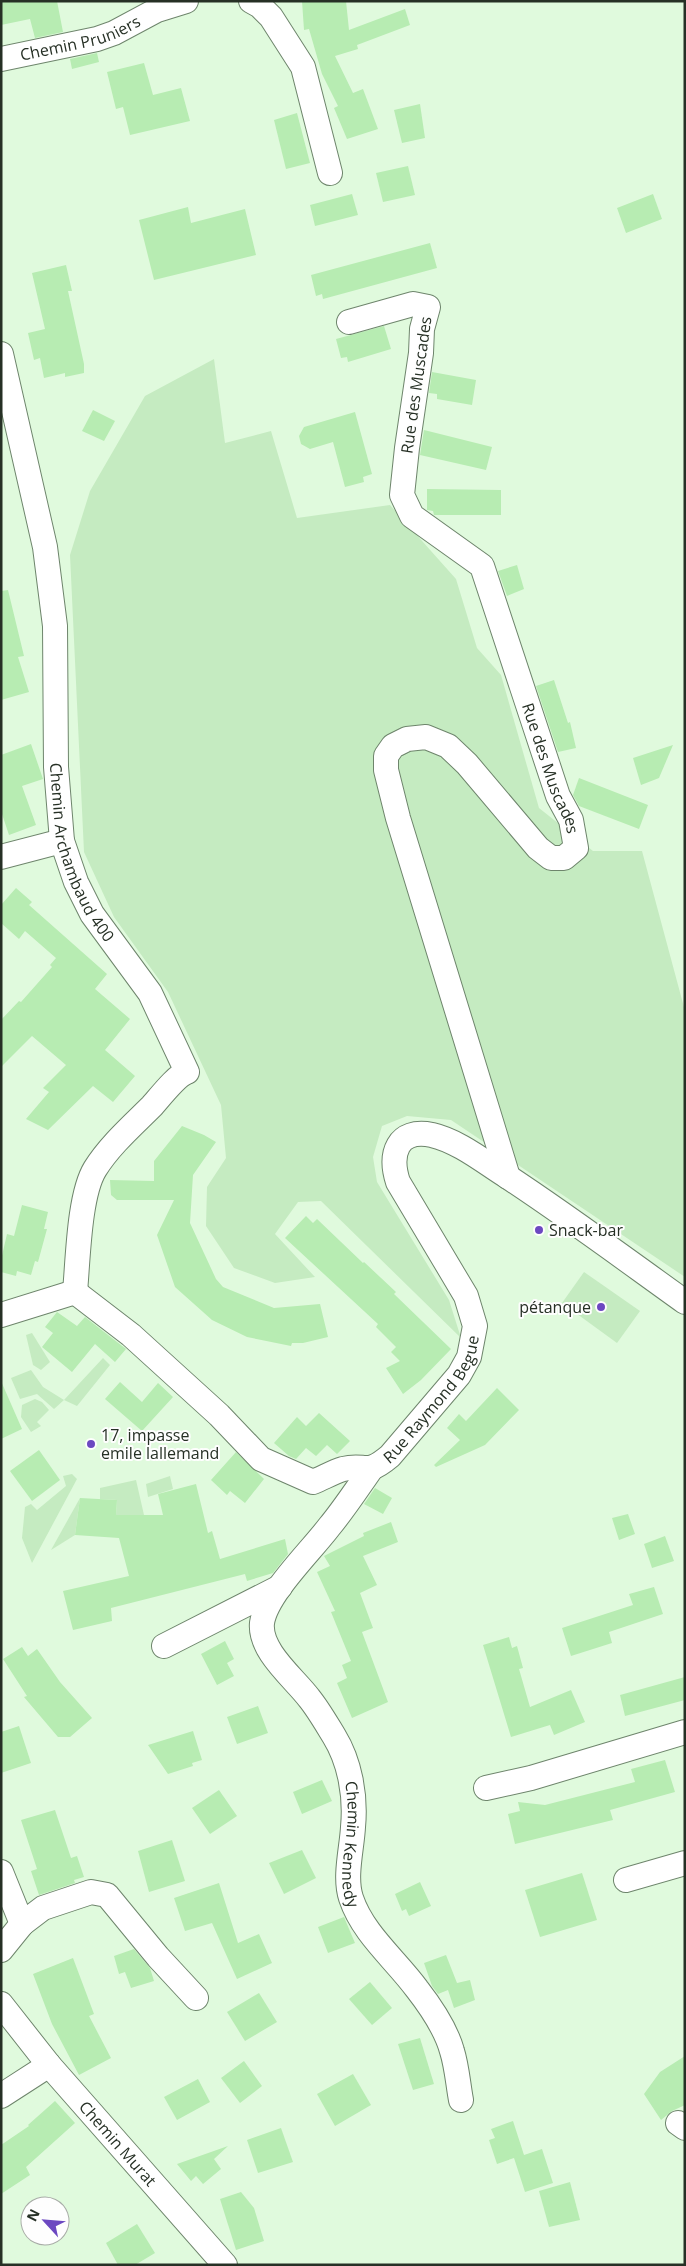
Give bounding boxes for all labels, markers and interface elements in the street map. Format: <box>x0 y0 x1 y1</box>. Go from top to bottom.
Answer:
street label: Chemin Pruniers <box>18 10 144 66</box>
street label: Rue des Muscades <box>395 315 437 455</box>
street label: Rue des Muscades <box>517 700 584 835</box>
street label: Chemin Archambaud 400 <box>45 762 120 946</box>
place label: Snack-bar <box>549 1219 623 1241</box>
marker: Snack-bar <box>533 1224 545 1236</box>
place label: pétanque <box>519 1296 591 1318</box>
marker: pétanque <box>595 1301 607 1313</box>
street label: Rue Raymond Begue <box>378 1334 484 1468</box>
place label: 17, impasse emile lallemand <box>101 1424 219 1464</box>
marker: 17, impasse emile lallemand <box>85 1438 97 1450</box>
street label: Chemin Kennedy <box>337 1779 365 1912</box>
street label: Chemin Murat <box>74 2096 162 2191</box>
north arrow <box>20 2196 70 2246</box>
text: N <box>22 2206 44 2224</box>

